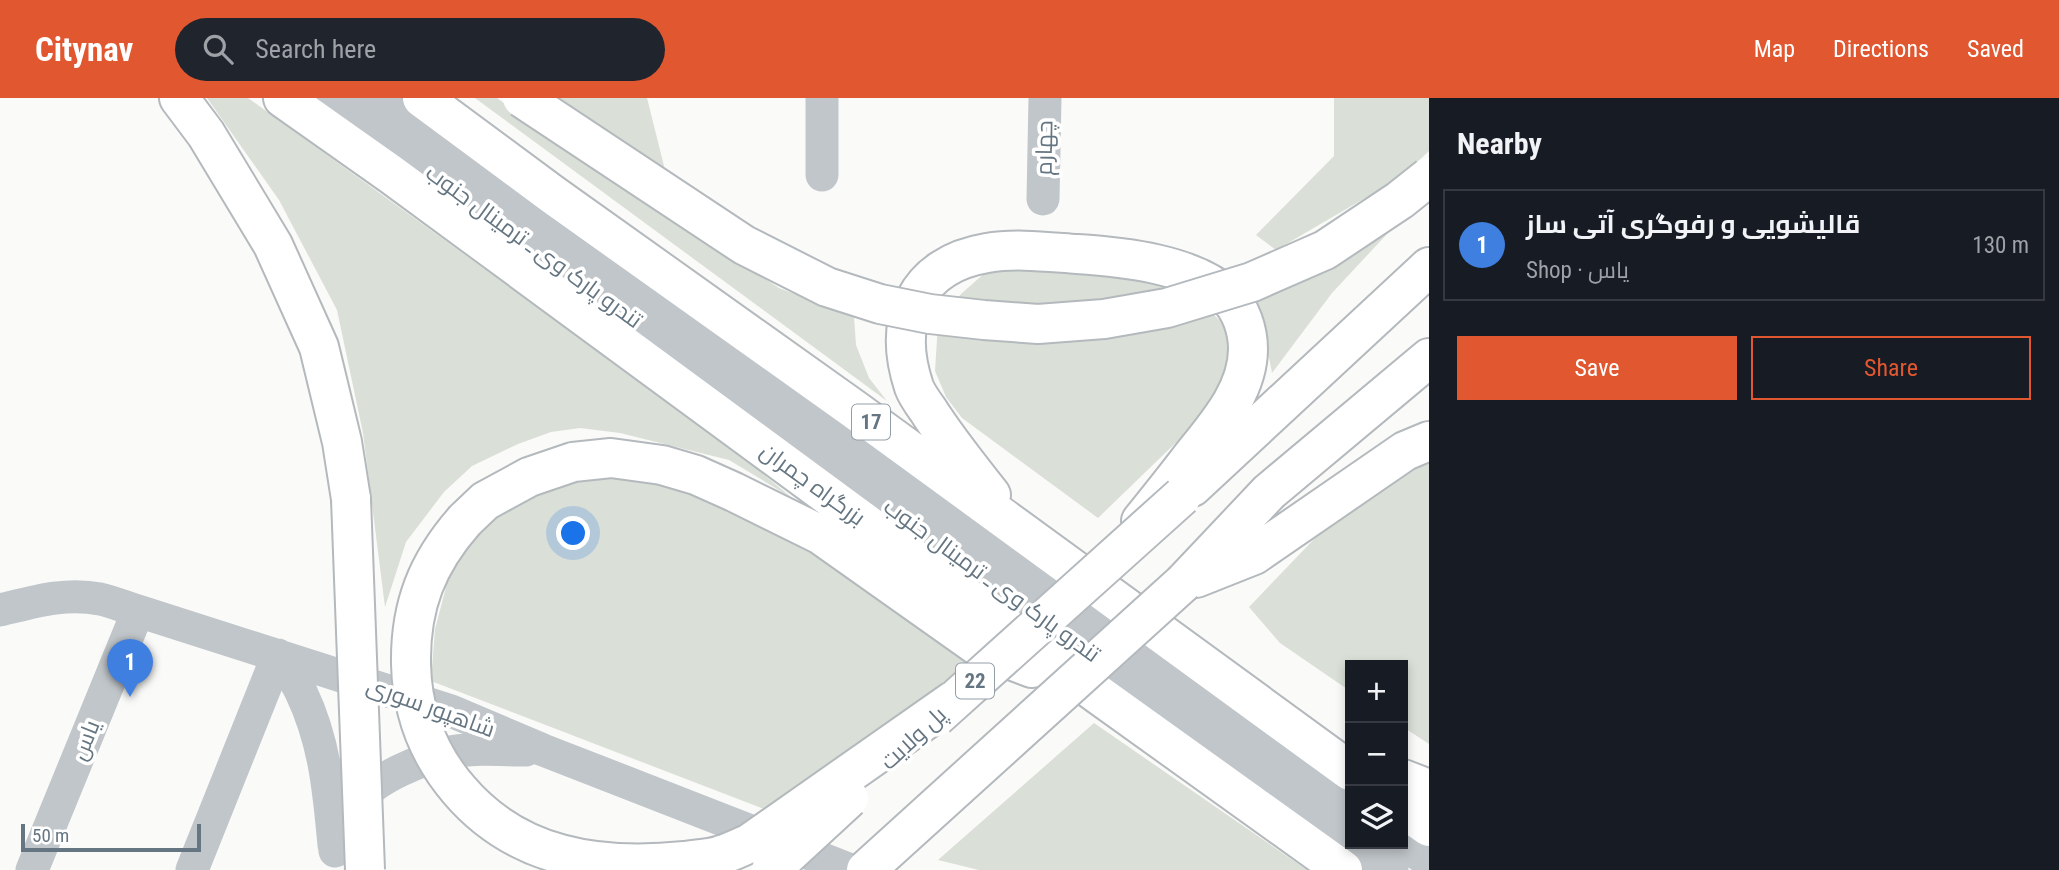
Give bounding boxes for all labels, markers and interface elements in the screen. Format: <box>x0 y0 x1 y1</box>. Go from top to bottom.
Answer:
search box <box>175 18 665 81</box>
text: Citynav <box>35 30 133 69</box>
icon: search <box>199 30 237 68</box>
text: Search here <box>255 34 376 64</box>
text: Map <box>1754 35 1795 63</box>
text: Directions <box>1833 35 1929 63</box>
text: Saved <box>1967 35 2024 63</box>
street label: چهارم <box>1031 120 1060 176</box>
text: Nearby <box>1457 126 1542 161</box>
street label: تندرو پارک وی ـ ترمینال جنوب <box>420 159 647 335</box>
text: قالیشویی و رفوگری آتی ساز <box>1526 209 1860 239</box>
text: 1 <box>1476 232 1488 259</box>
text: 130 m <box>1972 232 2029 259</box>
text: Shop · یاس <box>1526 257 1629 284</box>
button: Save <box>1457 336 1737 400</box>
button: Share <box>1751 336 2031 400</box>
road number: 17 <box>852 404 890 440</box>
street label: بزرگراه چمران <box>754 437 870 532</box>
street label: تندرو پارک وی ـ ترمینال جنوب <box>878 493 1105 669</box>
your location <box>556 516 590 550</box>
pin: 1 <box>107 639 153 697</box>
map controls <box>1345 660 1408 849</box>
button: + <box>1345 660 1408 723</box>
road number: 22 <box>956 664 994 698</box>
street label: شاهپور سوری <box>363 672 499 743</box>
street label: پل ولایت <box>875 701 952 776</box>
street label: یاس <box>65 716 106 764</box>
button: − <box>1345 723 1408 786</box>
button: layers <box>1345 786 1408 849</box>
scale bar <box>21 821 201 853</box>
text: 50 m <box>32 824 69 847</box>

